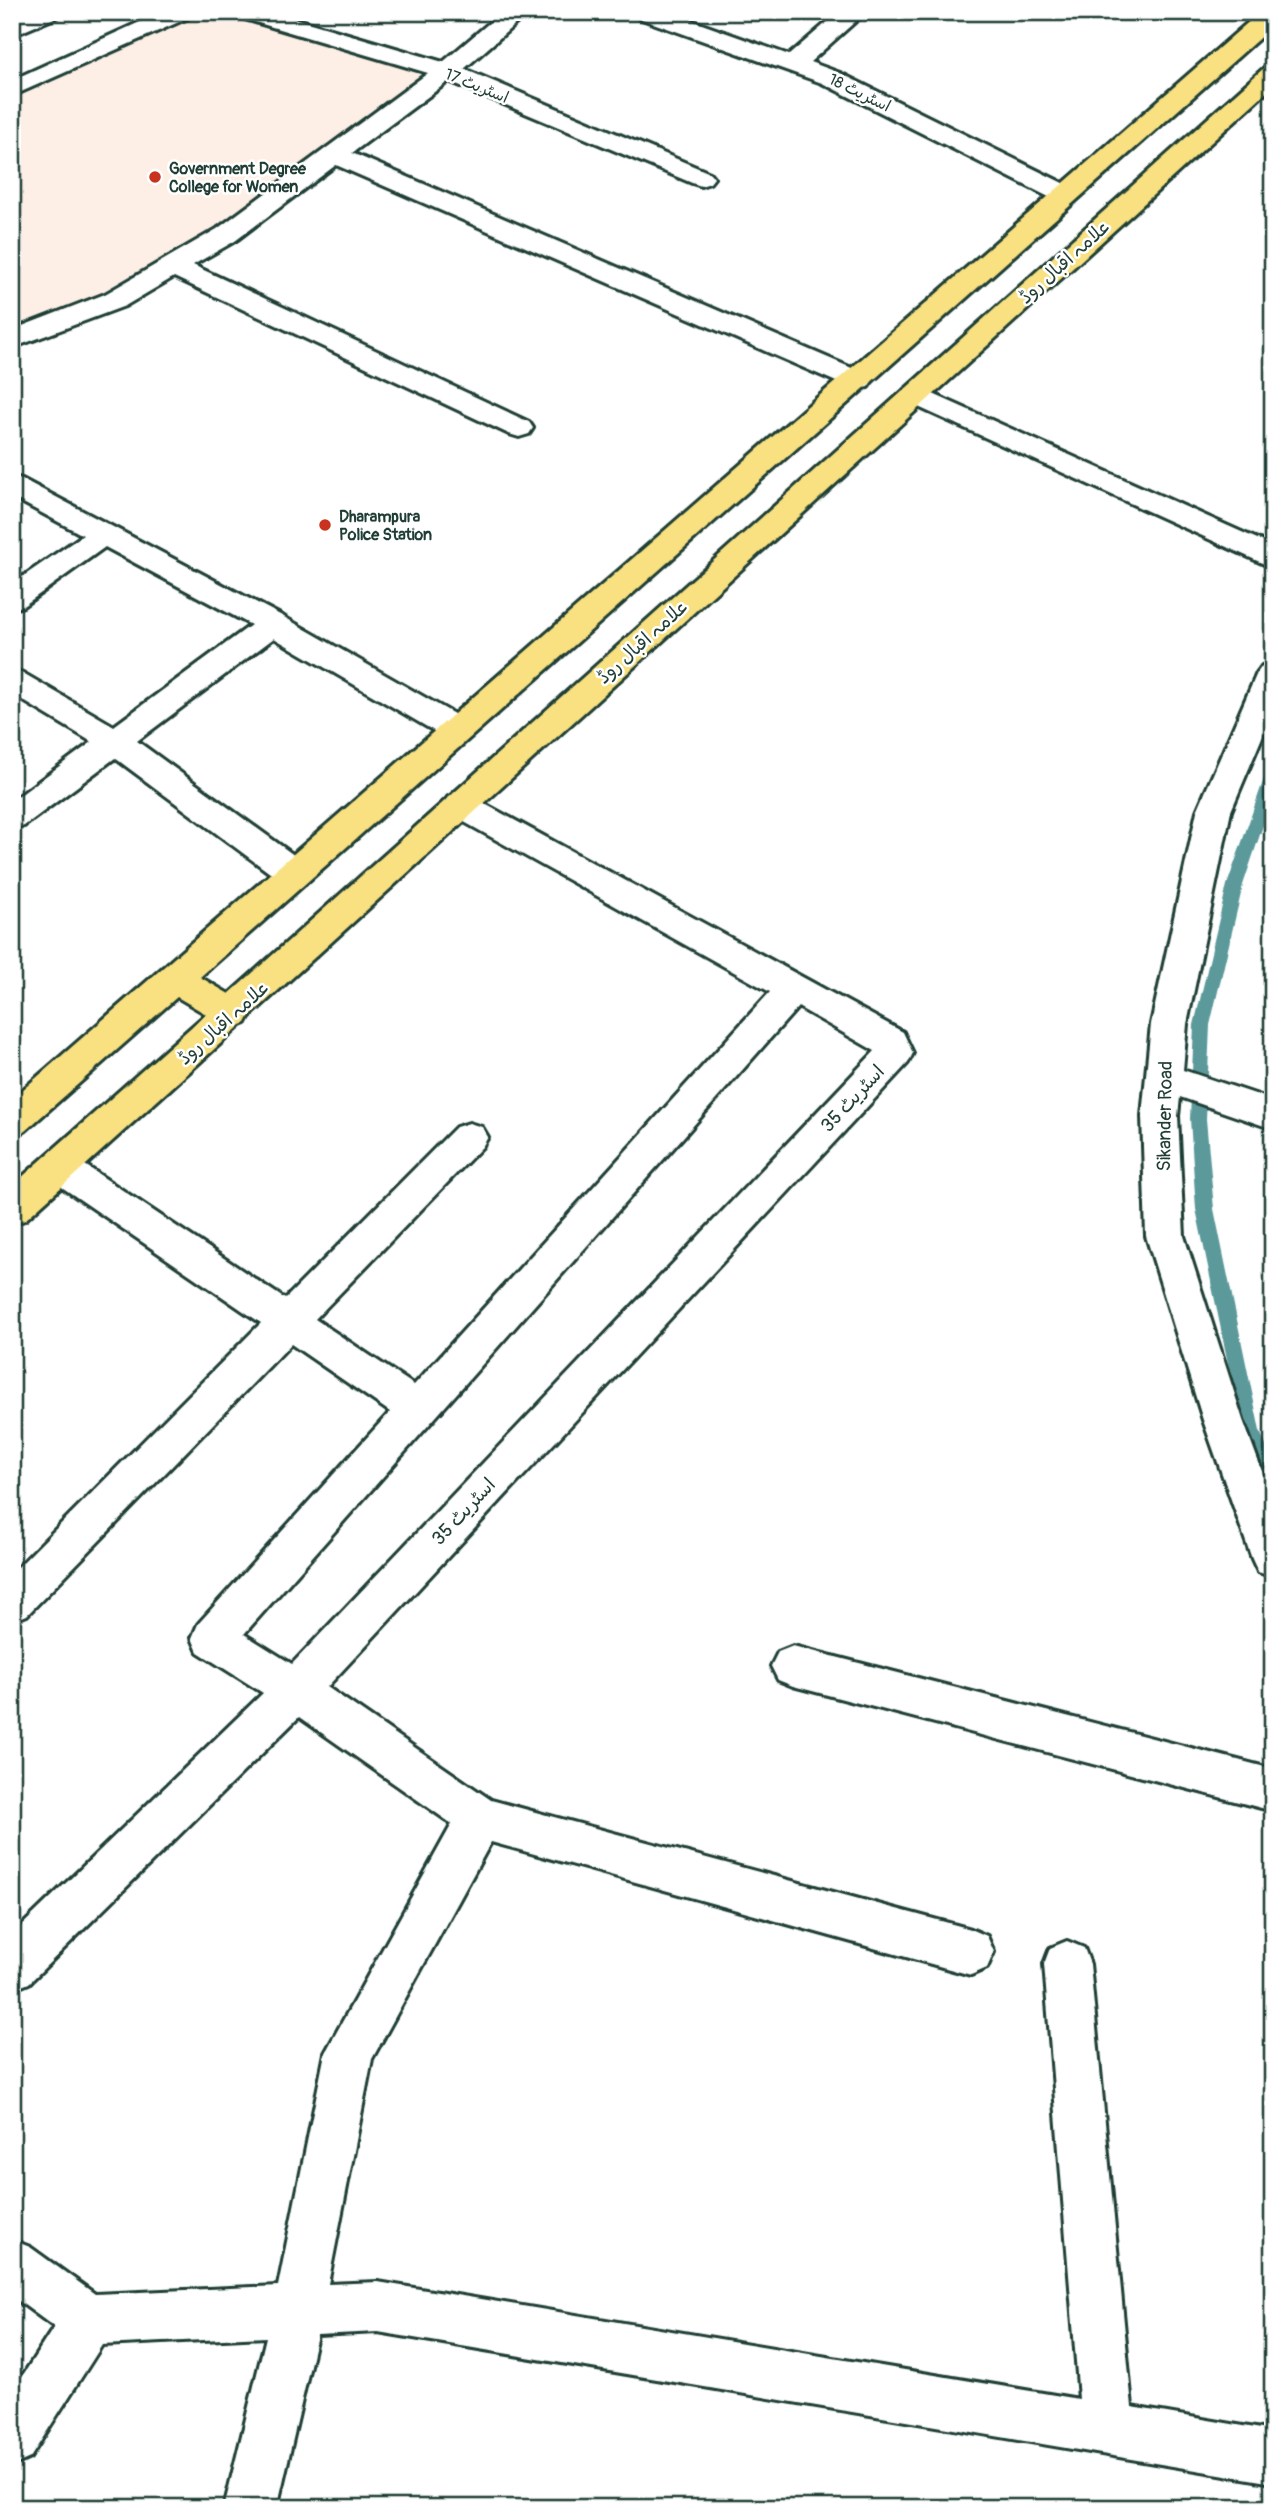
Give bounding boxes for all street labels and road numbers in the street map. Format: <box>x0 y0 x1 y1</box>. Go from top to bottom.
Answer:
street label: اسٹریٹ 17 <box>442 64 511 108</box>
street label: اسٹریٹ 18 <box>825 69 894 116</box>
street label: علامہ اقبال روڈ <box>1014 214 1115 309</box>
street label: علامہ اقبال روڈ <box>592 594 693 689</box>
street label: علامہ اقبال روڈ <box>173 975 274 1070</box>
street label: اسٹریٹ 35 <box>816 1060 890 1137</box>
street label: Sikander Road <box>1152 1061 1178 1171</box>
street label: اسٹریٹ 35 <box>427 1473 501 1550</box>

